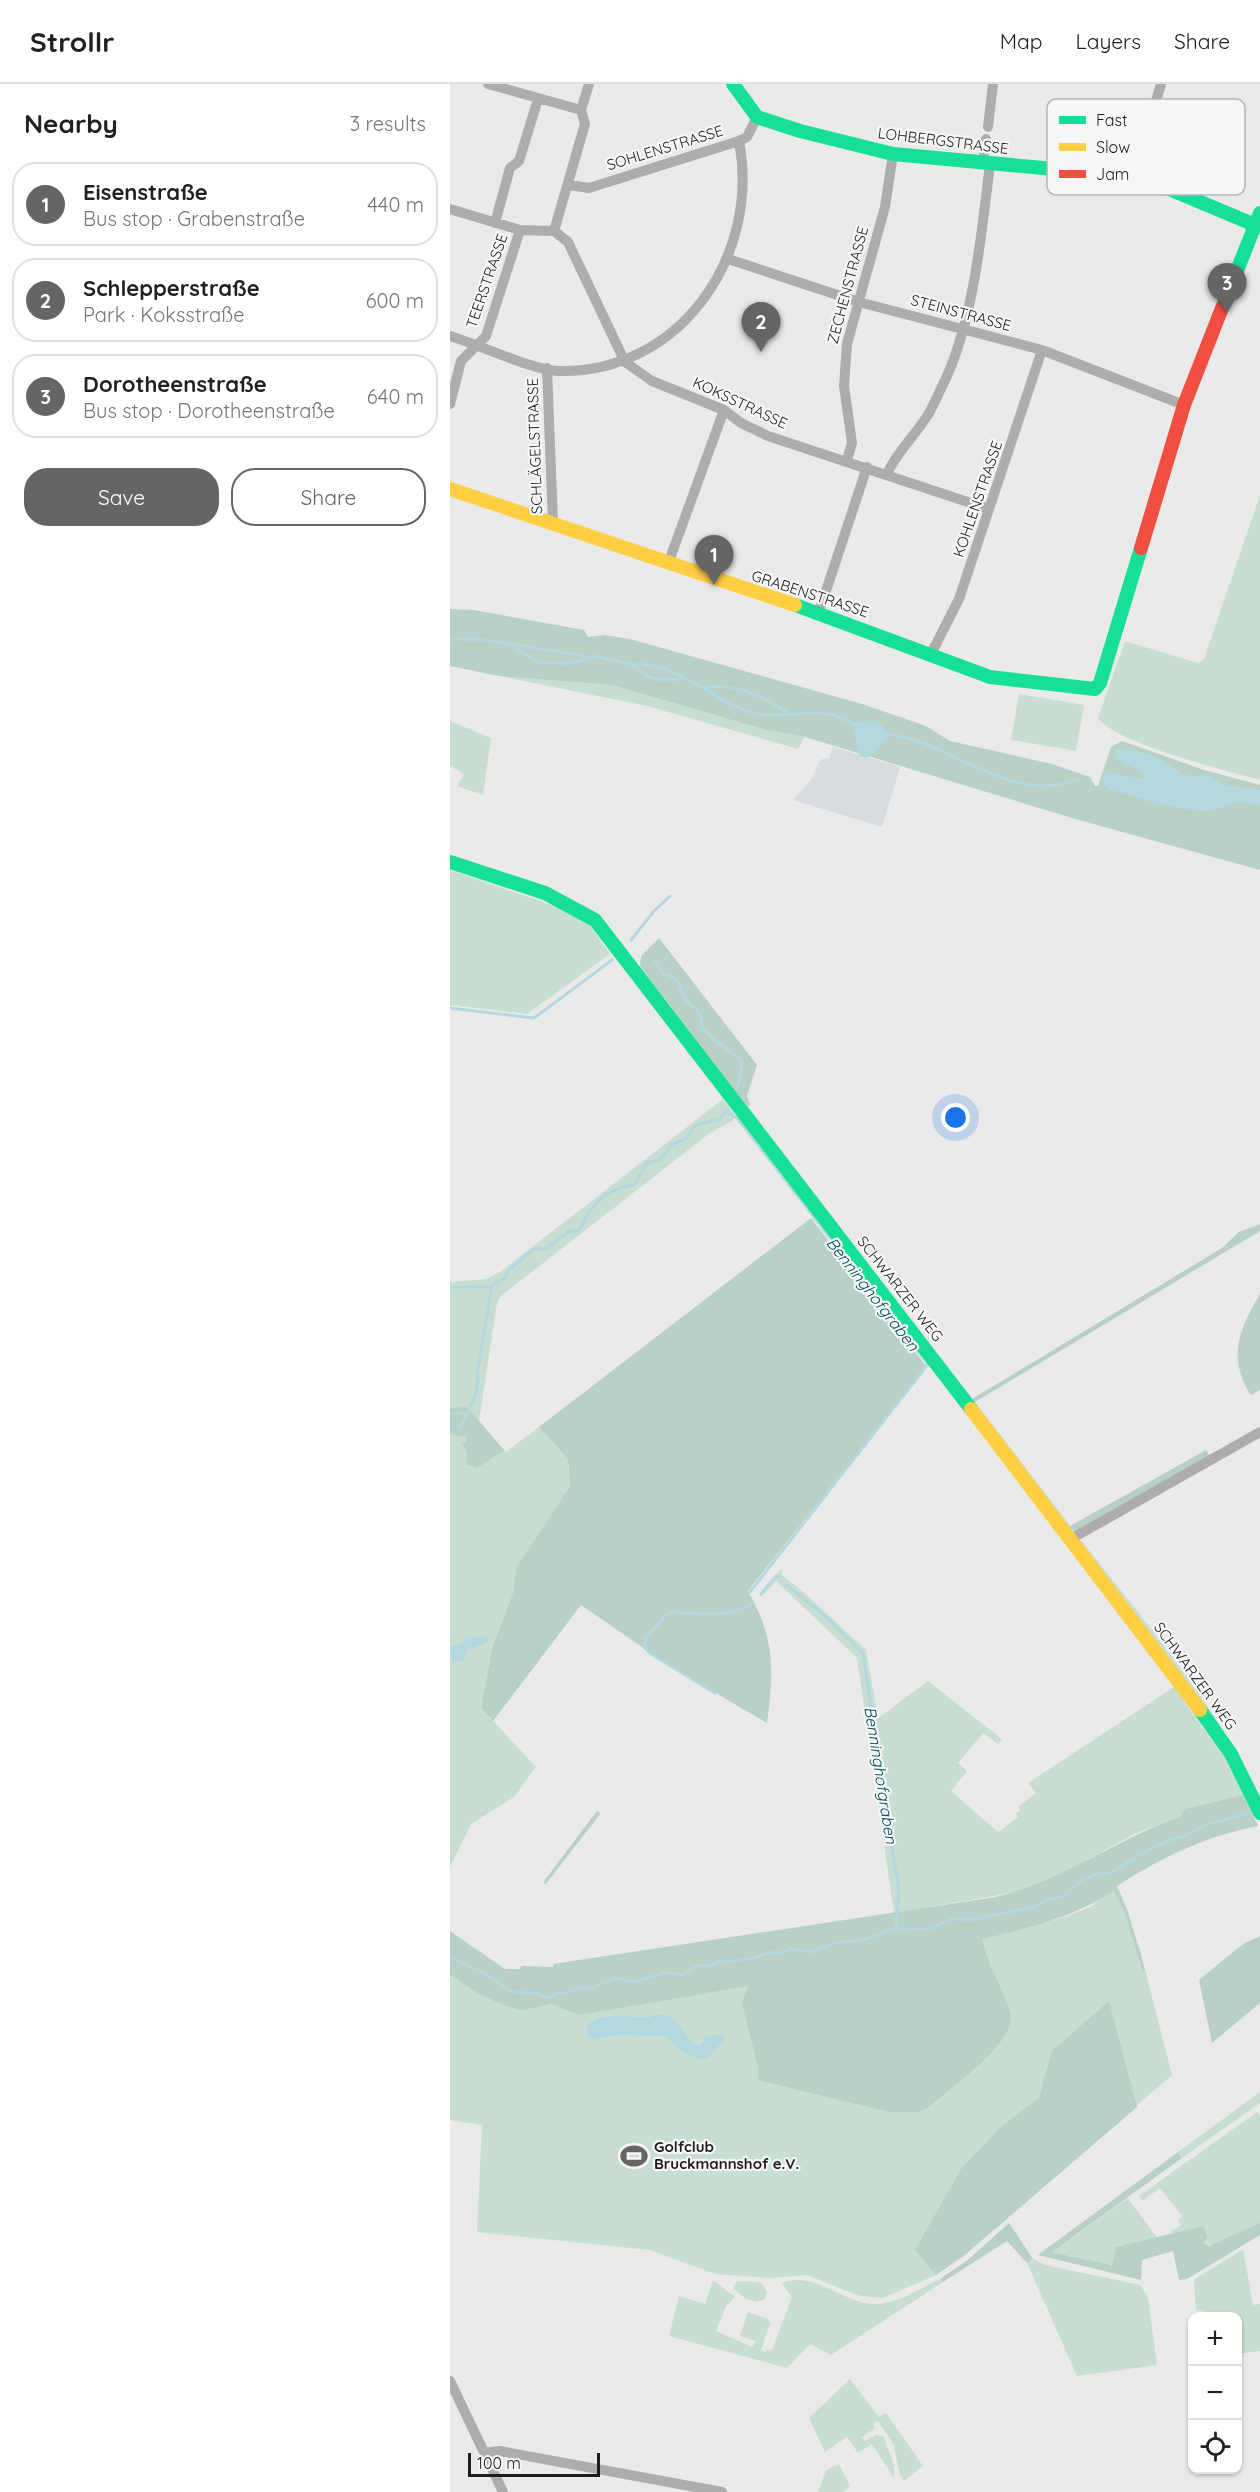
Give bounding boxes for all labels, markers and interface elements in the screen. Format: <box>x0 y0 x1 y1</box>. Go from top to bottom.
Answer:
text: Strollr <box>30 24 114 59</box>
text: Map <box>1000 28 1043 54</box>
text: Layers <box>1076 28 1141 54</box>
text: Share <box>1174 28 1230 54</box>
legend <box>1047 99 1245 195</box>
text: Nearby <box>24 107 118 140</box>
text: Fast <box>1096 110 1127 130</box>
text: 3 results <box>350 111 426 136</box>
street label: SOHLENSTRASSE <box>604 121 725 174</box>
street label: LOHBERGSTRASSE <box>877 123 1009 158</box>
text: Slow <box>1096 137 1130 157</box>
text: Jam <box>1096 164 1129 184</box>
text: Eisenstraße <box>83 178 208 206</box>
text: 1 <box>42 192 49 217</box>
text: 440 m <box>367 192 424 217</box>
text: Bus stop · Grabenstraße <box>83 206 305 231</box>
street label: ZECHENSTRASSE <box>823 224 872 346</box>
street label: TEERSTRASSE <box>461 231 512 331</box>
pin: 3 <box>1208 264 1246 313</box>
text: Schlepperstraße <box>83 274 260 302</box>
text: 2 <box>40 288 51 313</box>
text: 600 m <box>366 288 424 313</box>
street label: STEINSTRASSE <box>909 290 1013 335</box>
text: Park · Koksstraße <box>83 302 244 327</box>
pin: 2 <box>742 302 780 352</box>
text: Dorotheenstraße <box>83 370 267 398</box>
street label: KOKSSTRASSE <box>690 372 791 433</box>
street label: SCHLÄGELSTRASSE <box>523 378 546 514</box>
text: 3 <box>40 384 51 409</box>
text: 640 m <box>367 384 424 409</box>
text: Bus stop · Dorotheenstraße <box>83 398 335 423</box>
street label: KOHLENSTRASSE <box>949 438 1006 560</box>
button: Save <box>24 468 219 526</box>
button: Share <box>231 468 426 526</box>
pin: 1 <box>694 536 734 585</box>
street label: GRABENSTRASSE <box>749 566 871 621</box>
your location <box>941 1103 970 1132</box>
street label: SCHWARZER WEG <box>853 1232 947 1345</box>
water label: Benninghofgraben <box>822 1233 924 1355</box>
street label: SCHWARZER WEG <box>1150 1618 1241 1733</box>
water label: Benninghofgraben <box>860 1705 902 1846</box>
place label: Golfclub Bruckmannshof e.V. <box>654 2137 799 2173</box>
sports icon: Golfclub Bruckmannshof e.V. <box>619 2141 649 2171</box>
map controls <box>1188 2312 1242 2474</box>
button: + <box>1188 2312 1242 2366</box>
button: − <box>1188 2366 1242 2420</box>
button: locate <box>1188 2420 1242 2474</box>
scale bar <box>468 2450 600 2478</box>
text: 100 m <box>477 2453 521 2473</box>

